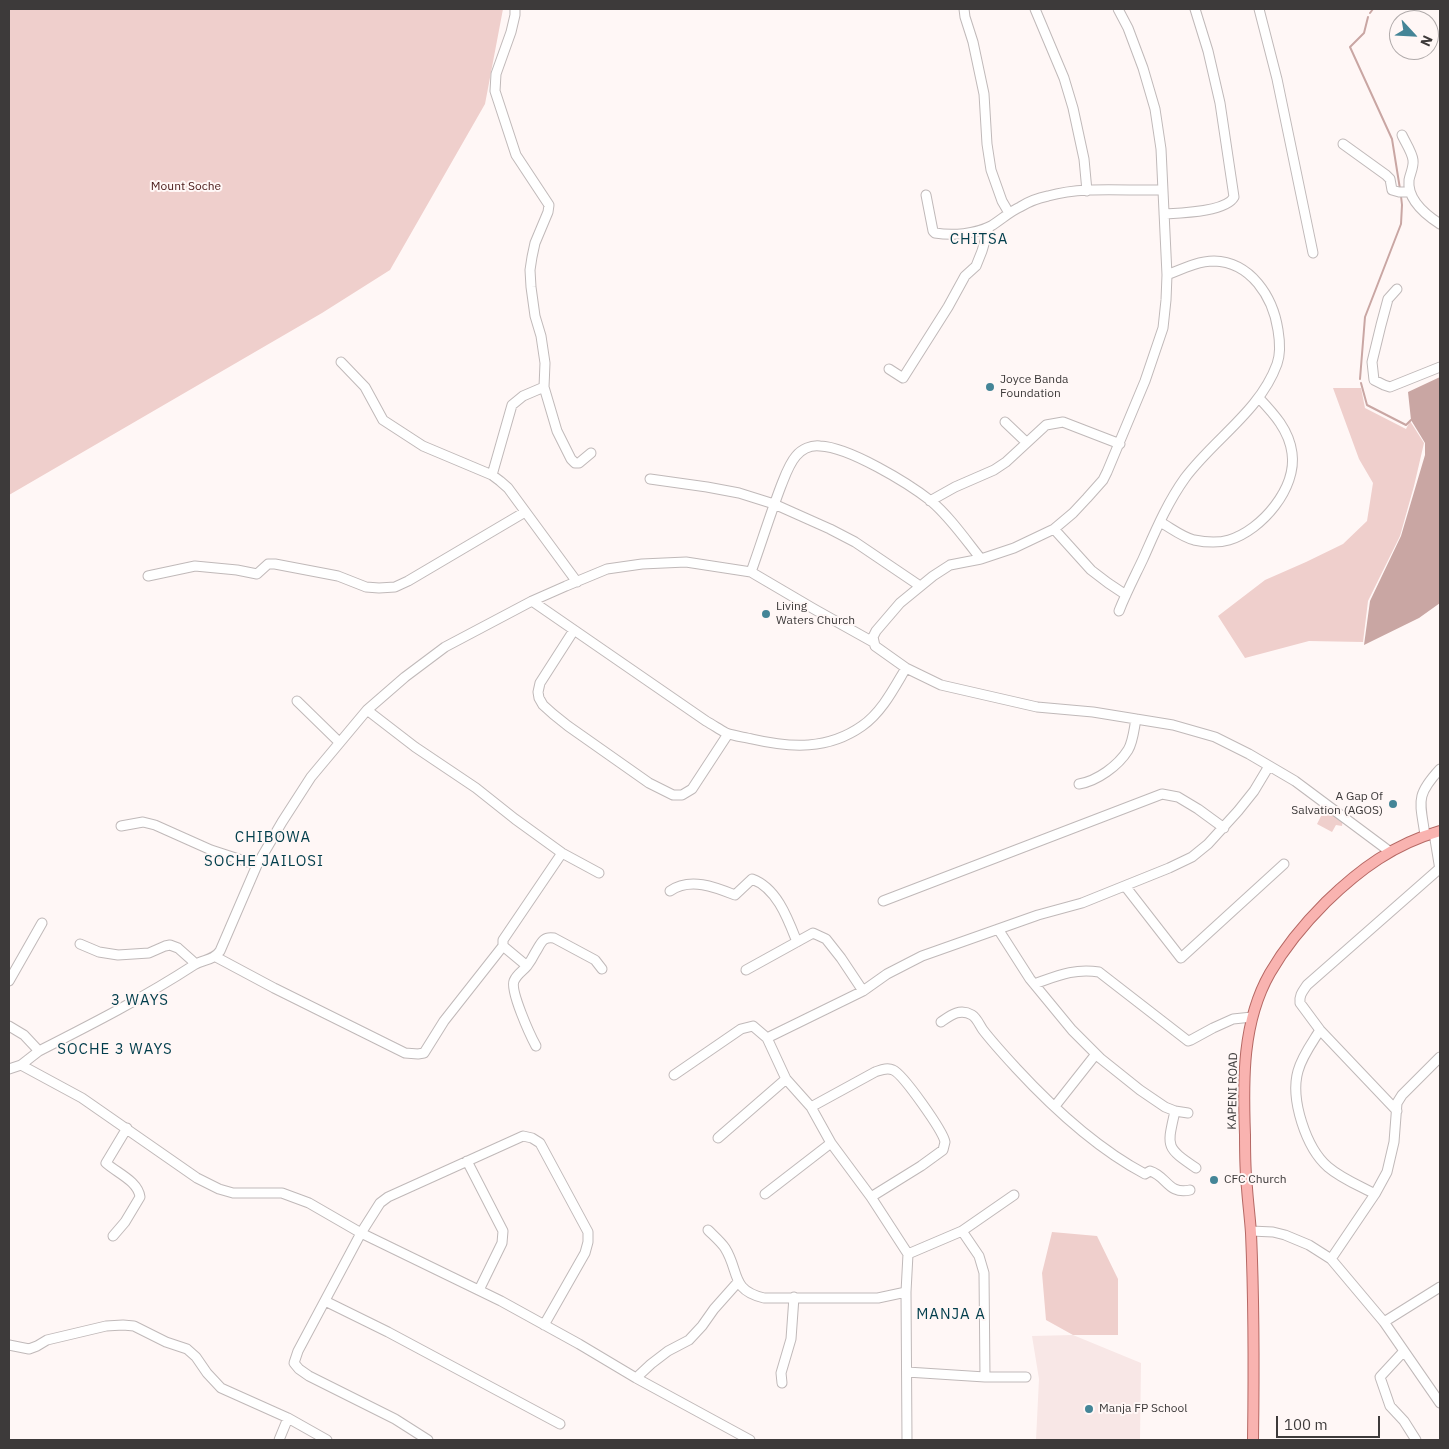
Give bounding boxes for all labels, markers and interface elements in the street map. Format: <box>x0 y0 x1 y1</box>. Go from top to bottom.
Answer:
north arrow <box>1389 10 1439 60</box>
text: N <box>1416 33 1437 49</box>
park label: Mount Soche <box>151 180 221 194</box>
district label: CHITSA <box>949 231 1009 249</box>
place label: Joyce Banda Foundation <box>1000 373 1069 401</box>
marker: Joyce Banda Foundation <box>984 381 996 393</box>
place label: Living Waters Church <box>776 600 855 628</box>
marker: Living Waters Church <box>760 608 772 620</box>
place label: A Gap Of Salvation (AGOS) <box>1291 790 1383 818</box>
marker: A Gap Of Salvation (AGOS) <box>1387 798 1399 810</box>
district label: CHIBOWA <box>234 829 312 847</box>
district label: SOCHE JAILOSI <box>202 853 326 871</box>
district label: 3 WAYS <box>110 992 170 1010</box>
district label: SOCHE 3 WAYS <box>56 1041 174 1059</box>
street label: KAPENI ROAD <box>1225 1052 1241 1130</box>
place label: CFC Church <box>1224 1173 1287 1187</box>
marker: CFC Church <box>1208 1174 1220 1186</box>
district label: MANJA A <box>915 1306 987 1324</box>
place label: Manja FP School <box>1099 1402 1188 1416</box>
marker: Manja FP School <box>1083 1403 1095 1415</box>
scale bar <box>1279 1406 1383 1438</box>
text: 100 m <box>1284 1415 1328 1434</box>

